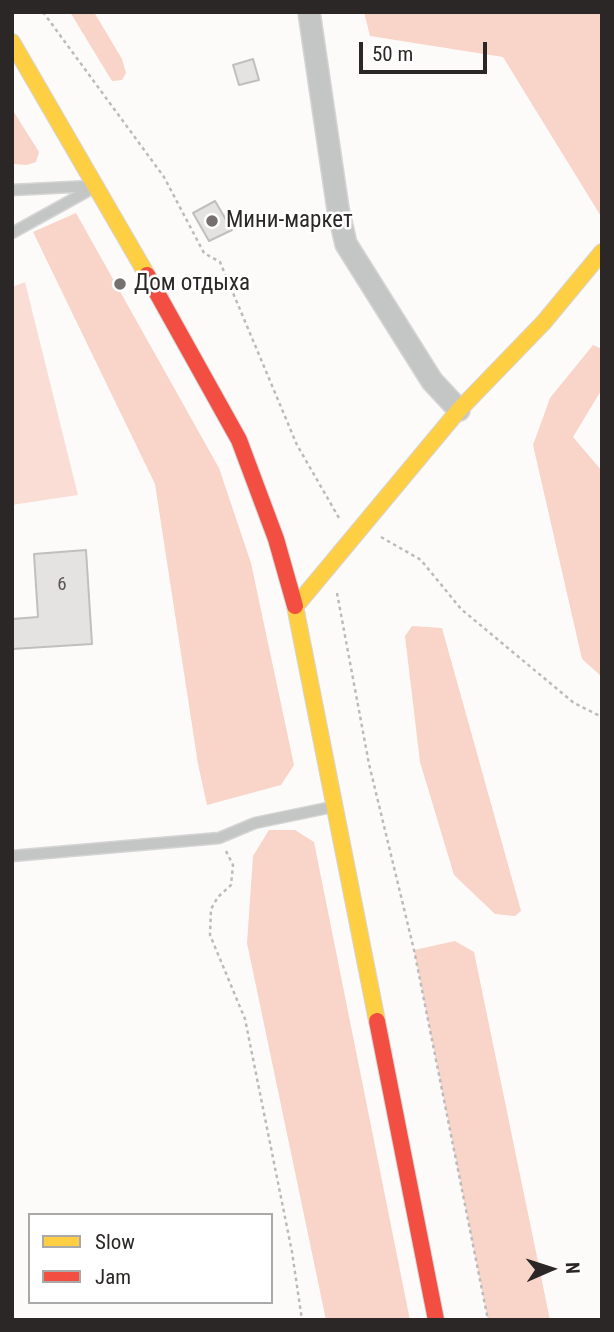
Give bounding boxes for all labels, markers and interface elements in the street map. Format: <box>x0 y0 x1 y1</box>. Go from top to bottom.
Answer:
scale bar <box>362 28 490 72</box>
text: 50 m <box>372 42 413 66</box>
place label: Мини-маркет <box>226 207 353 235</box>
marker: Мини-маркет <box>204 213 220 229</box>
place label: Дом отдыха <box>134 270 250 298</box>
marker: Дом отдыха <box>112 276 128 292</box>
house number: 6 <box>57 574 67 596</box>
legend <box>28 1213 273 1304</box>
text: Slow <box>95 1230 135 1254</box>
north arrow <box>516 1234 586 1304</box>
text: N <box>561 1261 584 1274</box>
text: Jam <box>95 1265 131 1289</box>

